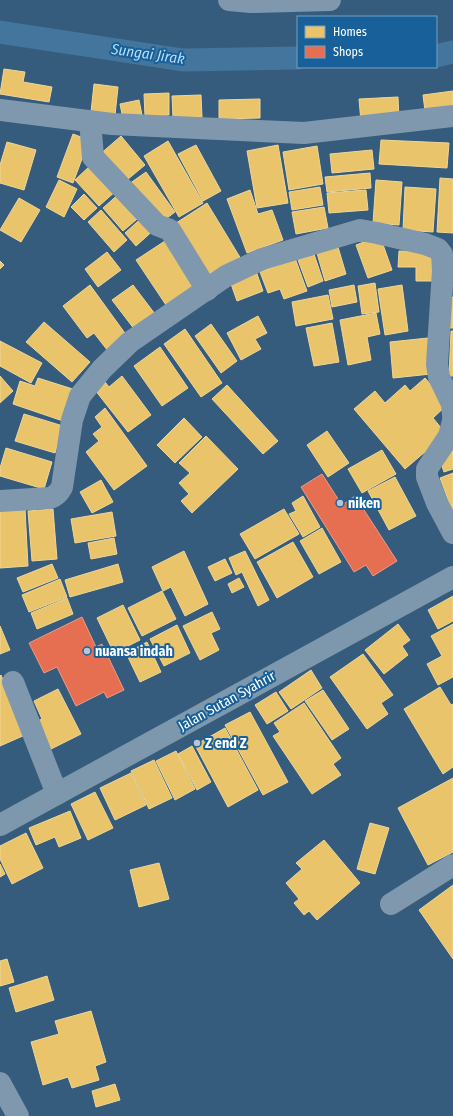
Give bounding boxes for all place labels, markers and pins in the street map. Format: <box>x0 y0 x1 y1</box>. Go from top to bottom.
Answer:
place label: niken <box>348 495 380 512</box>
marker: niken <box>335 498 345 508</box>
place label: nuansa indah <box>95 643 173 660</box>
marker: nuansa indah <box>82 646 92 656</box>
place label: Z end Z <box>205 735 247 752</box>
marker: Z end Z <box>192 738 202 748</box>

